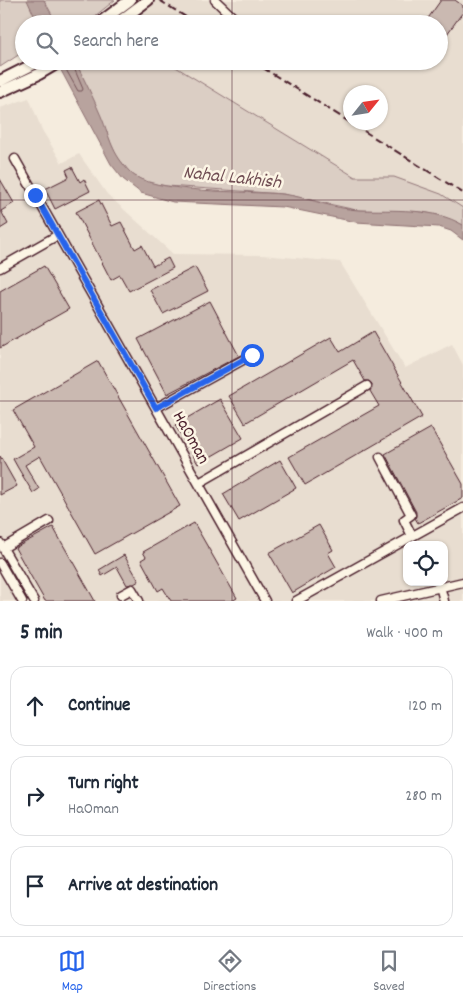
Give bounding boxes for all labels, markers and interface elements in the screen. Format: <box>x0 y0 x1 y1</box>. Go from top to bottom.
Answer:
search box <box>15 15 448 70</box>
icon: search <box>33 29 61 57</box>
text: Search here <box>73 29 159 56</box>
north arrow <box>343 85 388 130</box>
water label: Nahal Lakhish <box>182 160 283 198</box>
route end <box>24 184 47 207</box>
route start <box>241 344 264 367</box>
street label: HaOman <box>165 407 215 469</box>
map controls <box>403 541 448 586</box>
button: locate <box>403 541 448 586</box>
text: 5 min <box>20 619 63 649</box>
text: Walk · 400 m <box>366 622 443 645</box>
icon: ahead <box>21 692 49 720</box>
text: Continue <box>68 693 130 720</box>
text: 120 m <box>408 695 442 718</box>
text: Turn right <box>68 771 139 798</box>
icon: right <box>21 782 49 810</box>
text: 280 m <box>405 785 442 808</box>
text: HaOman <box>68 798 119 821</box>
icon: arrive <box>21 872 49 900</box>
text: Arrive at destination <box>68 873 218 900</box>
tab: Map <box>58 947 86 997</box>
tab: Directions <box>203 947 256 997</box>
tab: Saved <box>373 947 405 997</box>

